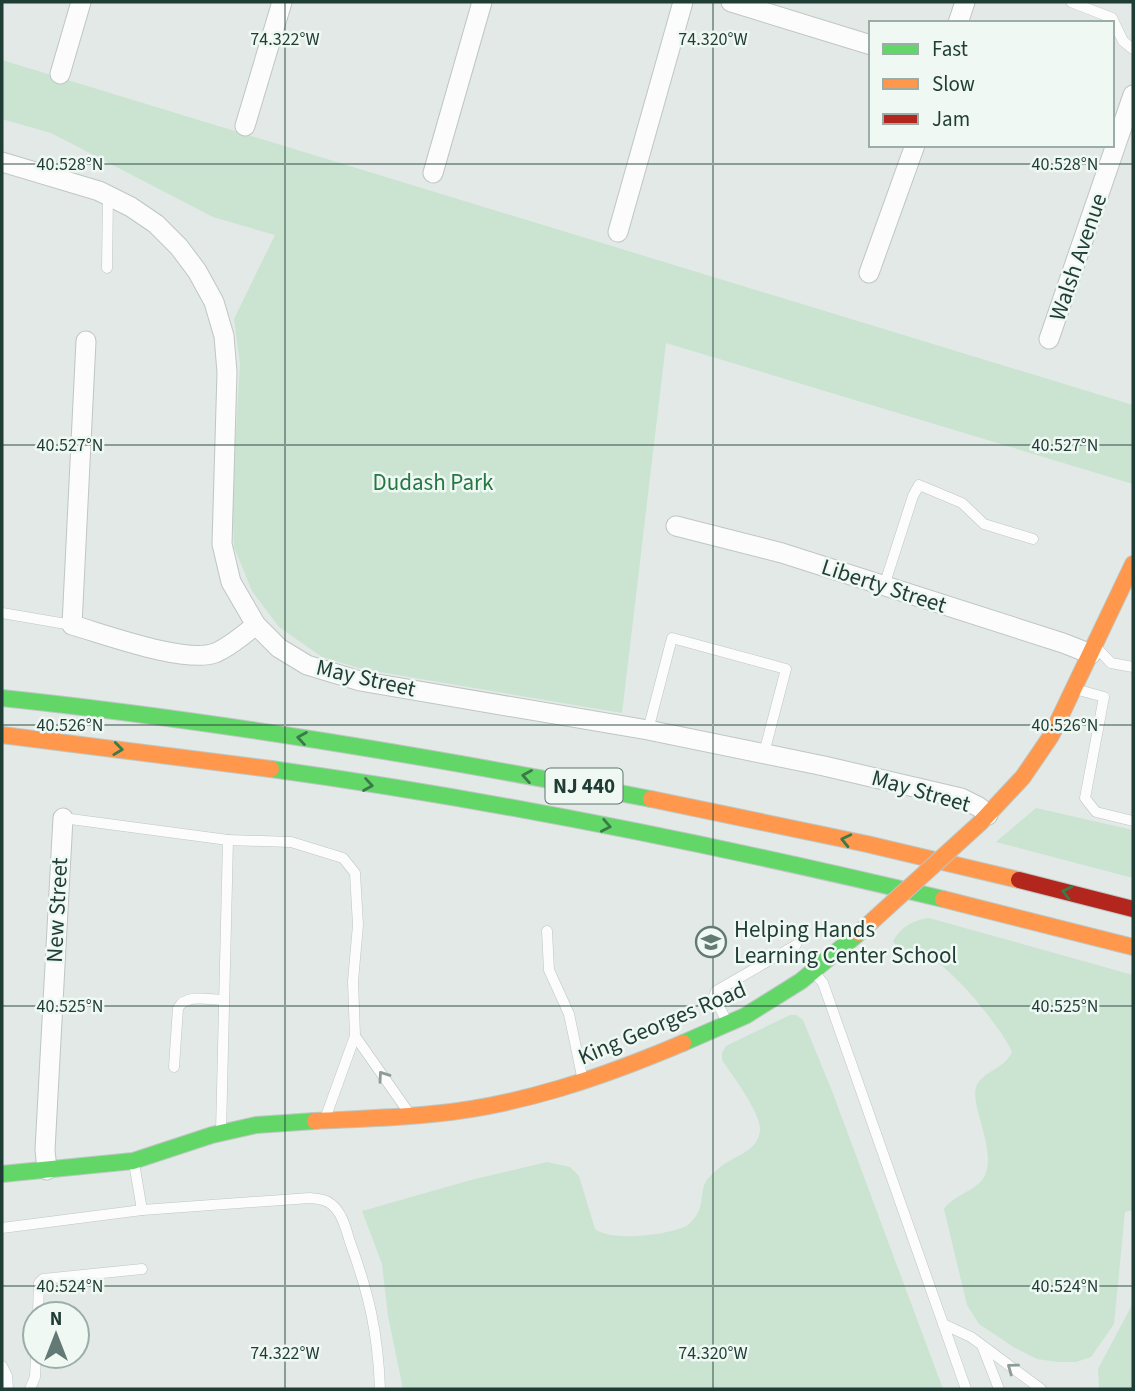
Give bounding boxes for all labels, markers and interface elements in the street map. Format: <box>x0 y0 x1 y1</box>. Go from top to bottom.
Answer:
legend <box>869 21 1114 147</box>
text: 74.322°W <box>250 27 320 52</box>
text: 74.320°W <box>678 27 748 52</box>
text: Fast <box>932 34 968 64</box>
text: Slow <box>932 69 975 99</box>
text: Jam <box>932 104 970 134</box>
text: 40.528°N <box>37 152 103 177</box>
text: 40.528°N <box>1032 152 1098 177</box>
street label: Walsh Avenue <box>1041 189 1115 325</box>
text: 40.527°N <box>37 433 103 458</box>
text: 40.527°N <box>1032 433 1098 458</box>
park label: Dudash Park <box>373 466 494 499</box>
street label: Liberty Street <box>817 550 951 622</box>
street label: May Street <box>313 651 419 706</box>
text: 40.526°N <box>37 713 103 738</box>
text: 40.526°N <box>1032 713 1098 738</box>
one-way arrow <box>296 731 308 746</box>
one-way arrow <box>112 741 124 756</box>
street label: May Street <box>868 761 974 821</box>
road number: NJ 440 <box>546 768 622 804</box>
one-way arrow <box>521 769 533 784</box>
one-way arrow <box>362 777 374 792</box>
one-way arrow <box>600 817 612 832</box>
one-way arrow <box>840 834 852 848</box>
street label: New Street <box>38 856 76 963</box>
one-way arrow <box>1061 886 1073 900</box>
place label: Helping Hands Learning Center School <box>734 913 957 972</box>
school or university icon: Helping Hands Learning Center School <box>694 925 728 959</box>
street label: King Georges Road <box>573 973 751 1073</box>
text: 40.525°N <box>37 994 103 1019</box>
text: 40.525°N <box>1032 994 1098 1019</box>
one-way arrow <box>379 1071 391 1084</box>
text: 40.524°N <box>37 1274 103 1299</box>
text: 40.524°N <box>1032 1274 1098 1299</box>
north arrow <box>21 1300 91 1370</box>
text: N <box>50 1306 62 1333</box>
text: 74.322°W <box>250 1341 320 1366</box>
text: 74.320°W <box>678 1341 748 1366</box>
one-way arrow <box>1007 1364 1020 1376</box>

